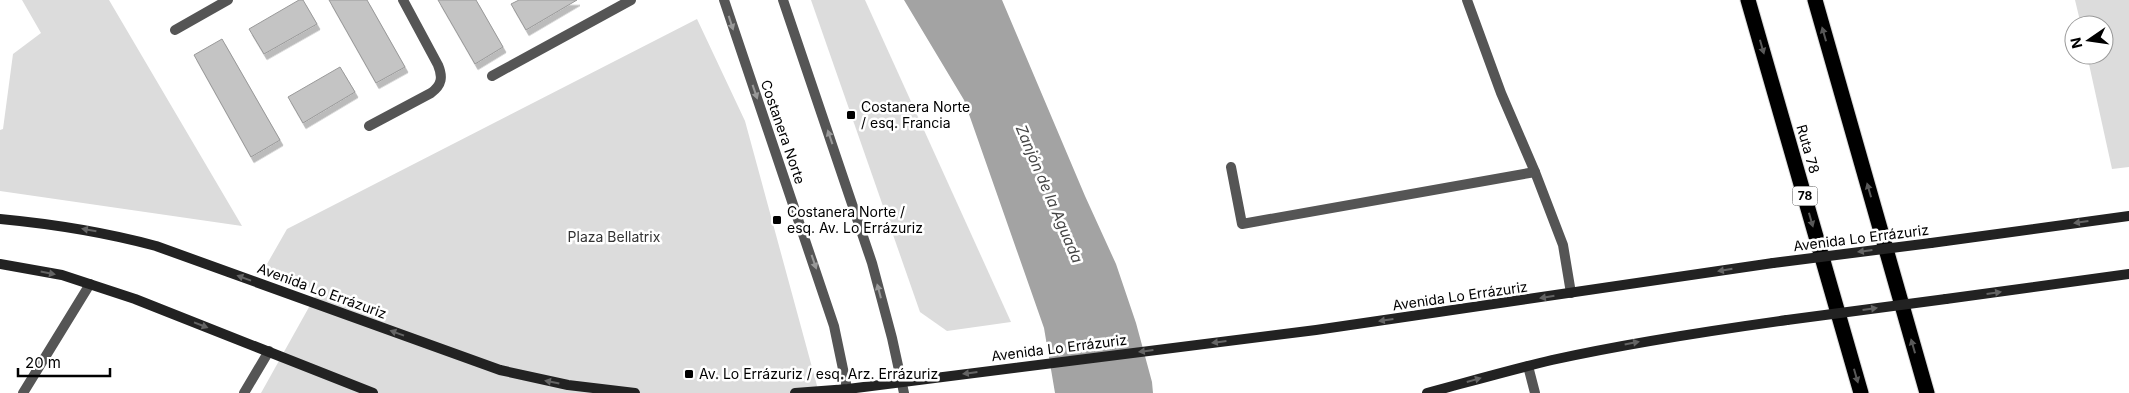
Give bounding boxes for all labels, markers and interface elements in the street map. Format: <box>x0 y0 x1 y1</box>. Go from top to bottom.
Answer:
north arrow <box>2064 15 2114 65</box>
one-way arrow <box>728 16 736 31</box>
one-way arrow <box>1820 26 1828 41</box>
text: N <box>2066 36 2085 50</box>
one-way arrow <box>1758 39 1766 54</box>
street label: Costanera Norte <box>758 78 809 186</box>
one-way arrow <box>751 85 759 100</box>
place label: Costanera Norte / esq. Francia <box>861 98 970 131</box>
marker: Costanera Norte / esq. Francia <box>845 109 857 121</box>
water label: Zanjón de la Aguada <box>1012 122 1087 266</box>
street label: Ruta 78 <box>1793 122 1824 175</box>
one-way arrow <box>826 129 833 144</box>
one-way arrow <box>1864 182 1872 197</box>
road number: 78 <box>1792 187 1818 206</box>
place label: Costanera Norte / esq. Av. Lo Errázuriz <box>787 203 923 236</box>
one-way arrow <box>1808 212 1816 227</box>
marker: Costanera Norte / esq. Av. Lo Errázuriz <box>771 214 783 226</box>
one-way arrow <box>2072 219 2088 227</box>
street label: Avenida Lo Errázuriz <box>1792 221 1930 254</box>
one-way arrow <box>81 226 97 234</box>
park label: Plaza Bellatrix <box>568 228 661 245</box>
one-way arrow <box>1857 247 1873 255</box>
one-way arrow <box>810 255 818 270</box>
street label: Avenida Lo Errázuriz <box>255 259 389 322</box>
one-way arrow <box>1717 266 1733 274</box>
one-way arrow <box>40 269 56 277</box>
one-way arrow <box>236 274 251 282</box>
street label: Avenida Lo Errázuriz <box>1391 278 1529 313</box>
one-way arrow <box>875 284 883 299</box>
one-way arrow <box>1986 288 2002 296</box>
one-way arrow <box>1539 293 1555 301</box>
one-way arrow <box>1862 305 1878 313</box>
one-way arrow <box>1378 317 1394 325</box>
one-way arrow <box>194 322 209 329</box>
one-way arrow <box>389 329 404 337</box>
street label: Avenida Lo Errázuriz <box>990 331 1128 364</box>
one-way arrow <box>1210 338 1226 346</box>
one-way arrow <box>1625 339 1641 347</box>
one-way arrow <box>1909 339 1917 354</box>
scale bar <box>18 346 110 378</box>
one-way arrow <box>1137 347 1153 355</box>
text: 20 m <box>25 353 61 372</box>
place label: Av. Lo Errázuriz / esq. Arz. Errázuriz <box>699 365 938 382</box>
marker: Av. Lo Errázuriz / esq. Arz. Errázuriz <box>683 368 695 380</box>
one-way arrow <box>961 369 977 377</box>
one-way arrow <box>1852 369 1860 384</box>
one-way arrow <box>1466 376 1481 384</box>
one-way arrow <box>543 378 559 386</box>

